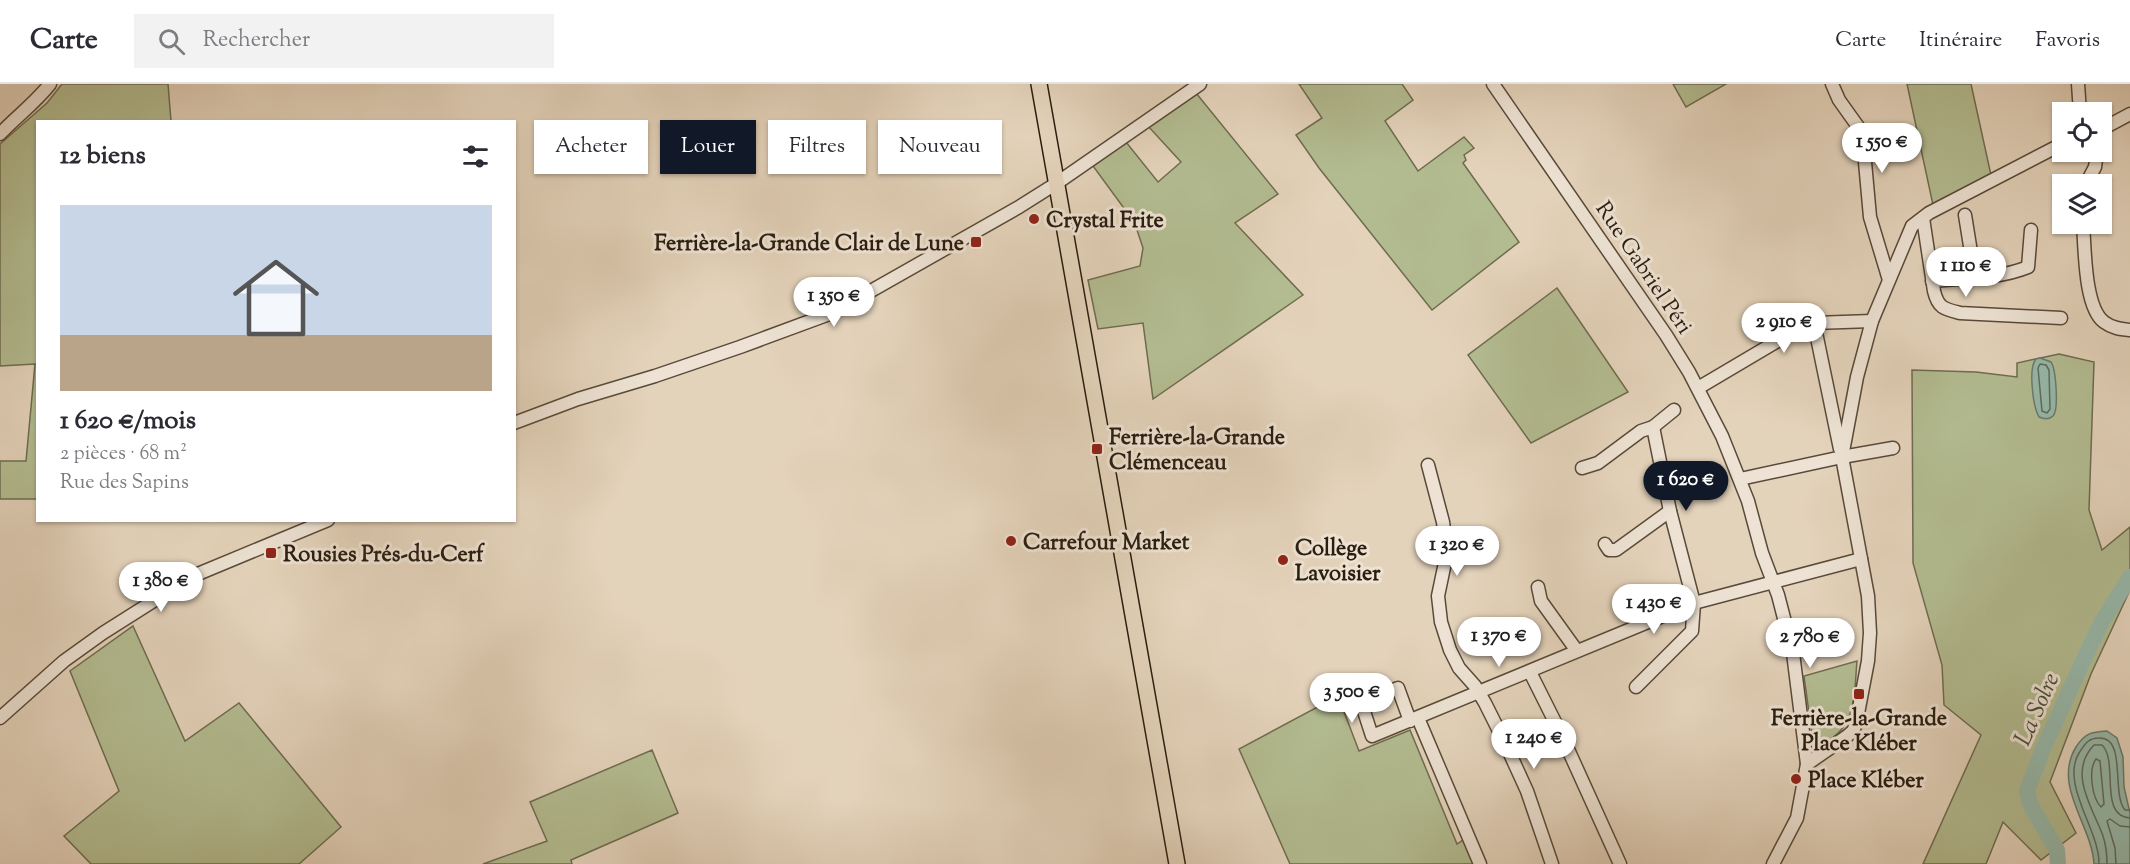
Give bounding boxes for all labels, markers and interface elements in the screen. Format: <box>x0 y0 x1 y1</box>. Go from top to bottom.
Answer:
search box <box>134 14 554 68</box>
text: Carte <box>30 21 98 61</box>
icon: search <box>155 25 188 58</box>
text: Rechercher <box>203 25 310 57</box>
text: Carte <box>1835 26 1886 56</box>
text: Itinéraire <box>1919 26 2002 56</box>
text: Favoris <box>2035 26 2100 56</box>
map controls <box>2052 102 2112 234</box>
button: locate <box>2052 102 2112 162</box>
chip: Acheter <box>534 120 648 174</box>
chip: Louer <box>660 120 756 174</box>
chip: Filtres <box>768 120 866 174</box>
chip: Nouveau <box>878 120 1002 174</box>
pin: 1 550 € <box>1827 123 1937 174</box>
text: 1 550 € <box>1856 128 1908 157</box>
text: 12 biens <box>60 138 146 175</box>
icon: filters <box>459 140 492 173</box>
button: layers <box>2052 174 2112 234</box>
street label: Rue Gabriel Péri <box>1586 196 1699 342</box>
place label: Crystal Frite <box>1046 206 1164 238</box>
marker: Crystal Frite <box>1027 212 1041 226</box>
place label: Ferrière-la-Grande Clair de Lune <box>654 229 964 261</box>
marker: Ferrière-la-Grande Clair de Lune <box>969 235 983 249</box>
icon: home <box>222 244 330 352</box>
pin: 1 110 € <box>1911 247 2021 298</box>
text: 1 110 € <box>1940 252 1992 281</box>
pin: 1 350 € <box>779 277 889 328</box>
text: 1 350 € <box>807 282 861 311</box>
pin: 2 910 € <box>1729 303 1839 354</box>
text: 2 910 € <box>1755 308 1813 337</box>
text: 1 620 €/mois <box>60 403 196 440</box>
place label: Ferrière-la-Grande Clémenceau <box>1109 423 1285 480</box>
text: 2 pièces · 68 m² <box>60 440 187 469</box>
marker: Ferrière-la-Grande Clémenceau <box>1090 442 1104 456</box>
pin: 1 620 € <box>1631 461 1741 512</box>
text: 1 620 € <box>1657 466 1715 495</box>
text: Rue des Sapins <box>60 469 189 498</box>
pin: 1 320 € <box>1402 526 1512 577</box>
place label: Carrefour Market <box>1023 528 1190 560</box>
text: 1 320 € <box>1429 531 1485 560</box>
marker: Carrefour Market <box>1004 534 1018 548</box>
place label: Collège Lavoisier <box>1295 534 1381 591</box>
place label: Rousies Prés-du-Cerf <box>283 540 485 572</box>
marker: Rousies Prés-du-Cerf <box>264 546 278 560</box>
marker: Collège Lavoisier <box>1276 553 1290 567</box>
pin: 1 380 € <box>106 562 216 613</box>
text: 1 380 € <box>133 567 189 596</box>
pin: 1 430 € <box>1599 584 1709 635</box>
text: 1 430 € <box>1626 589 1682 618</box>
pin: 1 370 € <box>1444 617 1554 668</box>
pin: 2 780 € <box>1755 618 1865 669</box>
text: 1 370 € <box>1471 622 1527 651</box>
text: 2 780 € <box>1780 623 1840 652</box>
water label: La Solre <box>2007 668 2069 752</box>
pin: 3 500 € <box>1297 673 1407 724</box>
text: 3 500 € <box>1324 678 1380 707</box>
marker: Ferrière-la-Grande Place Kléber <box>1852 687 1866 701</box>
place label: Ferrière-la-Grande Place Kléber <box>1771 704 1947 761</box>
pin: 1 240 € <box>1479 719 1589 770</box>
text: 1 240 € <box>1505 724 1563 753</box>
place label: Place Kléber <box>1808 766 1924 798</box>
marker: Place Kléber <box>1789 772 1803 786</box>

